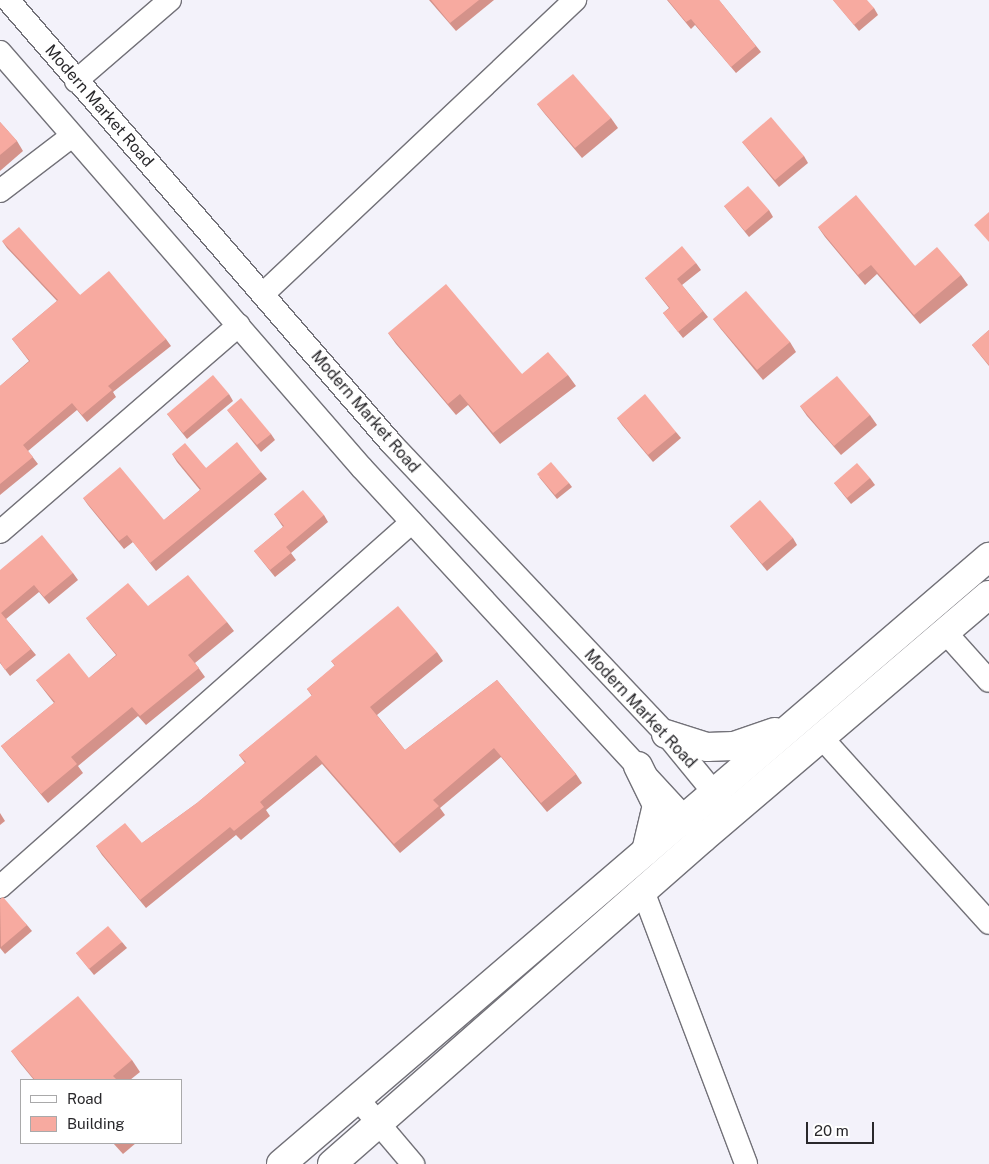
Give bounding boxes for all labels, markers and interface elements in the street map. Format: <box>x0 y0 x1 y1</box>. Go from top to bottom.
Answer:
street label: Modern Market Road <box>41 41 157 171</box>
street label: Modern Market Road <box>307 347 423 477</box>
street label: Modern Market Road <box>580 646 700 772</box>
legend <box>20 1079 182 1144</box>
text: Road <box>67 1090 103 1107</box>
scale bar <box>809 1112 876 1144</box>
text: Building <box>67 1115 125 1132</box>
text: 20 m <box>814 1122 849 1139</box>

